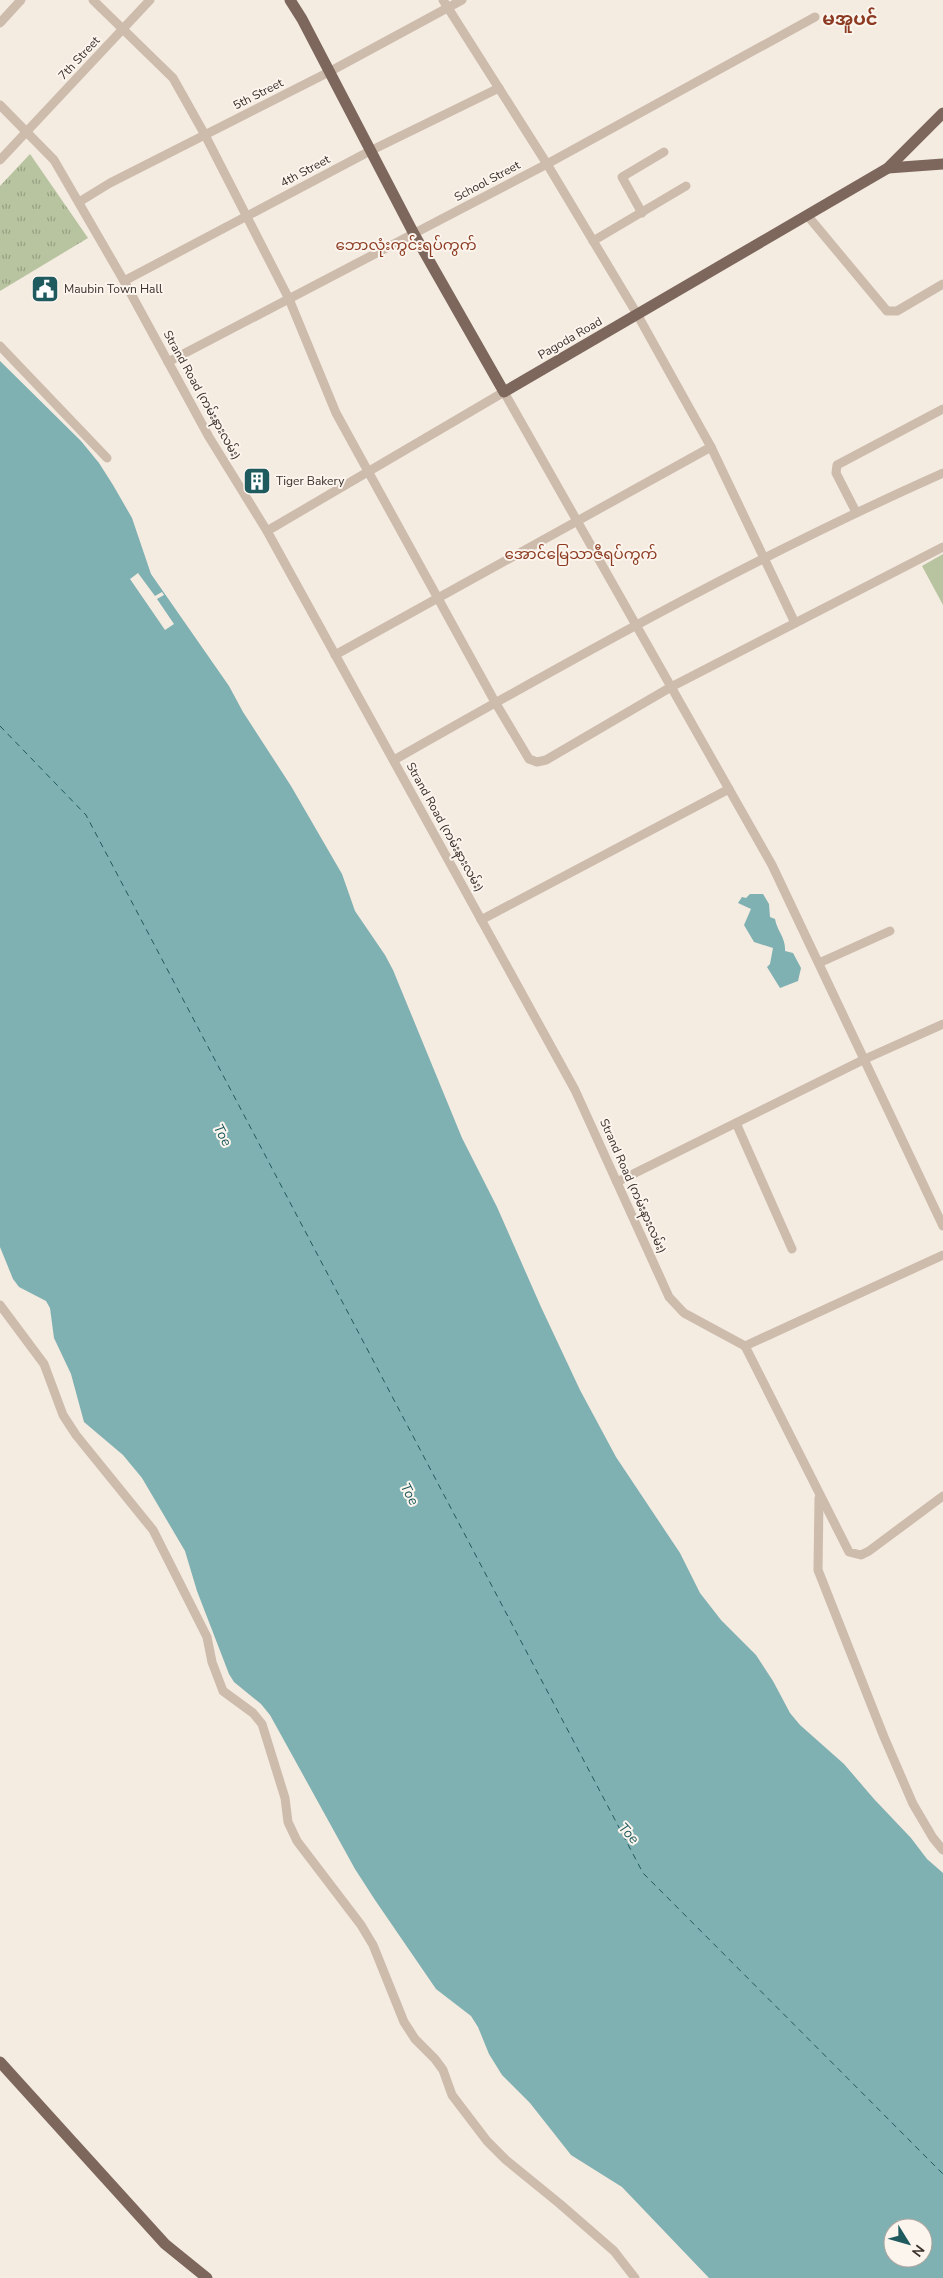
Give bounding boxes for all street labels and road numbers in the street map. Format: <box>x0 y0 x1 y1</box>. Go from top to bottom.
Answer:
street label: 7th Street <box>55 32 104 83</box>
street label: 5th Street <box>230 74 286 113</box>
street label: 4th Street <box>277 151 333 191</box>
street label: School Street <box>451 157 523 205</box>
street label: Pagoda Road <box>535 313 605 363</box>
street label: Strand Road (ကမ်းနားလမ်း) <box>158 327 245 464</box>
street label: Strand Road (ကမ်းနားလမ်း) <box>401 759 488 896</box>
street label: Strand Road (ကမ်းနားလမ်း) <box>594 1116 671 1257</box>

